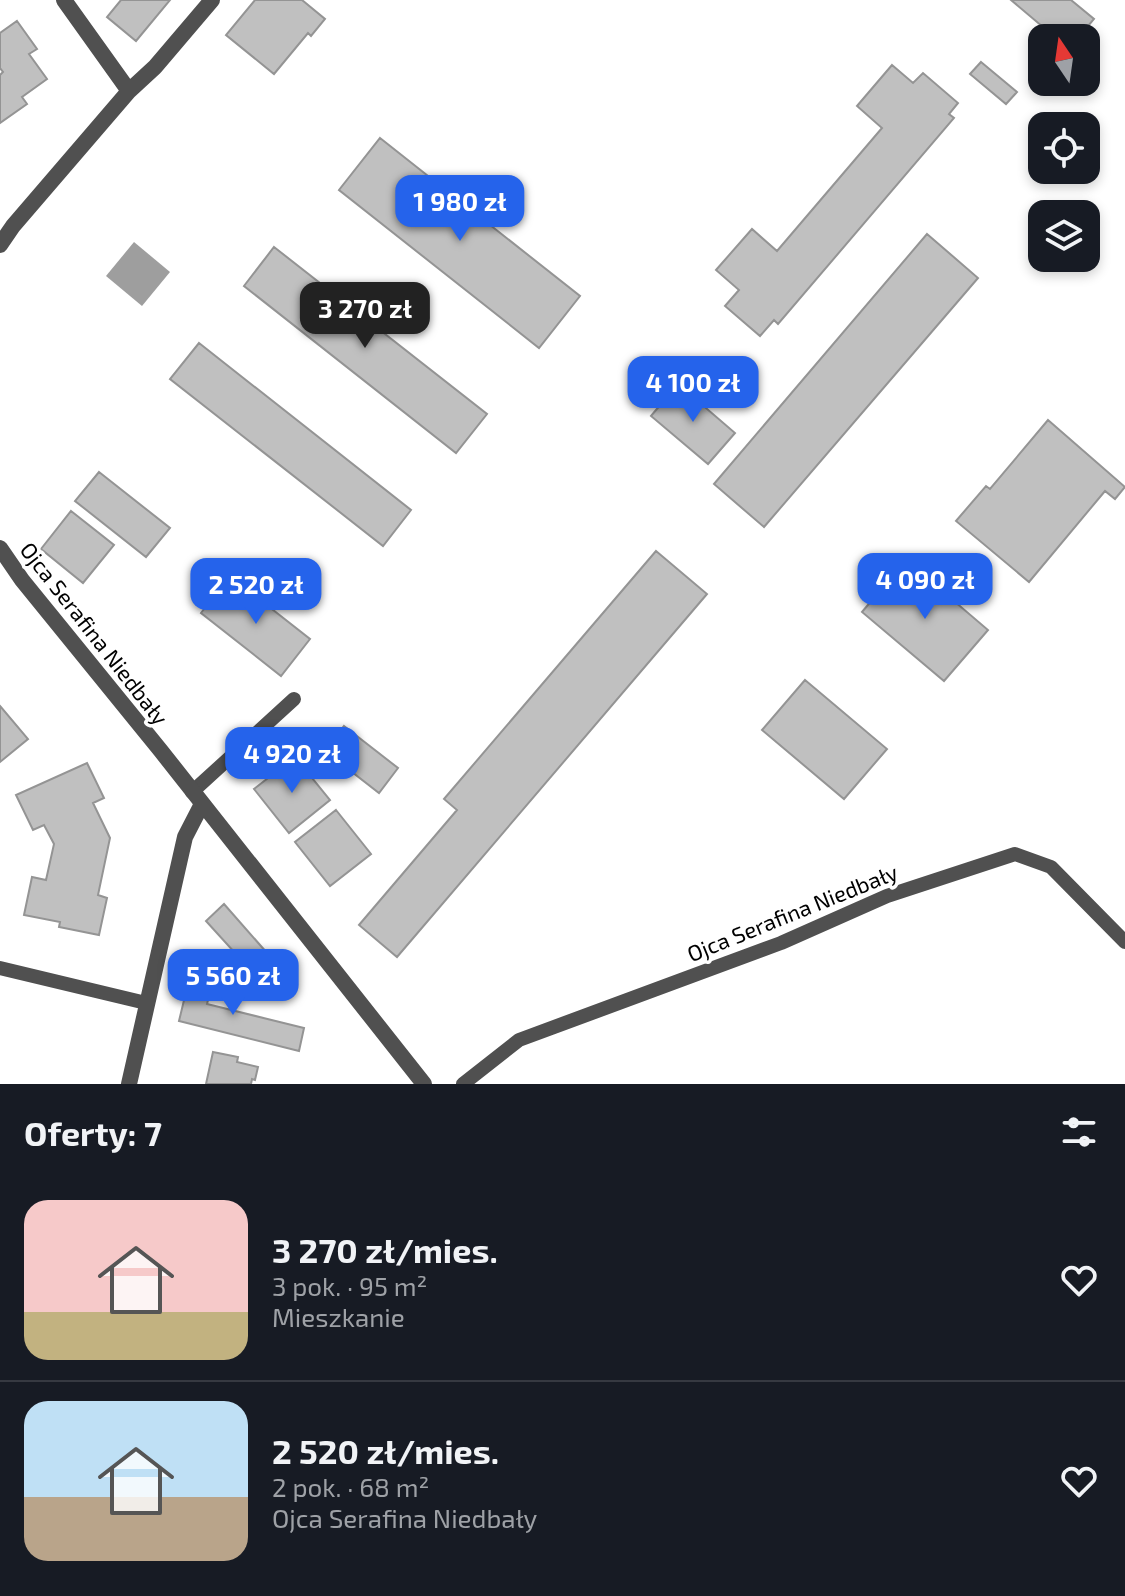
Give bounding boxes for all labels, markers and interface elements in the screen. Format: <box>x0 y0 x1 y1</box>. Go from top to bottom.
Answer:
north arrow <box>1028 24 1100 96</box>
map controls <box>1028 24 1100 272</box>
button: locate <box>1028 112 1100 184</box>
pin: 1 980 zł <box>377 175 543 243</box>
text: 1 980 zł <box>413 185 507 216</box>
button: layers <box>1028 200 1100 272</box>
pin: 3 270 zł <box>282 282 448 350</box>
text: 3 270 zł <box>318 292 412 323</box>
pin: 4 100 zł <box>610 356 776 424</box>
text: 4 100 zł <box>646 366 740 397</box>
street label: Ojca Serafina Niedbały <box>15 537 175 730</box>
pin: 4 090 zł <box>842 553 1008 621</box>
pin: 2 520 zł <box>173 558 339 626</box>
text: 4 090 zł <box>876 563 974 594</box>
text: 2 520 zł <box>208 568 304 599</box>
pin: 4 920 zł <box>209 727 375 795</box>
text: 4 920 zł <box>243 737 341 768</box>
street label: Ojca Serafina Niedbały <box>683 858 902 967</box>
pin: 5 560 zł <box>150 949 316 1017</box>
text: 5 560 zł <box>186 959 280 990</box>
icon: filters <box>1057 1110 1101 1154</box>
text: Oferty: 7 <box>24 1112 162 1153</box>
text: 3 270 zł/mies. <box>272 1229 498 1270</box>
icon: home <box>88 1232 184 1328</box>
icon: heart <box>1057 1258 1101 1302</box>
text: 3 pok. · 95 m² <box>272 1270 427 1301</box>
text: Mieszkanie <box>272 1301 405 1332</box>
text: 2 520 zł/mies. <box>272 1430 499 1471</box>
icon: home <box>88 1433 184 1529</box>
icon: heart <box>1057 1459 1101 1503</box>
text: 2 pok. · 68 m² <box>272 1471 429 1502</box>
text: Ojca Serafina Niedbały <box>272 1502 537 1533</box>

